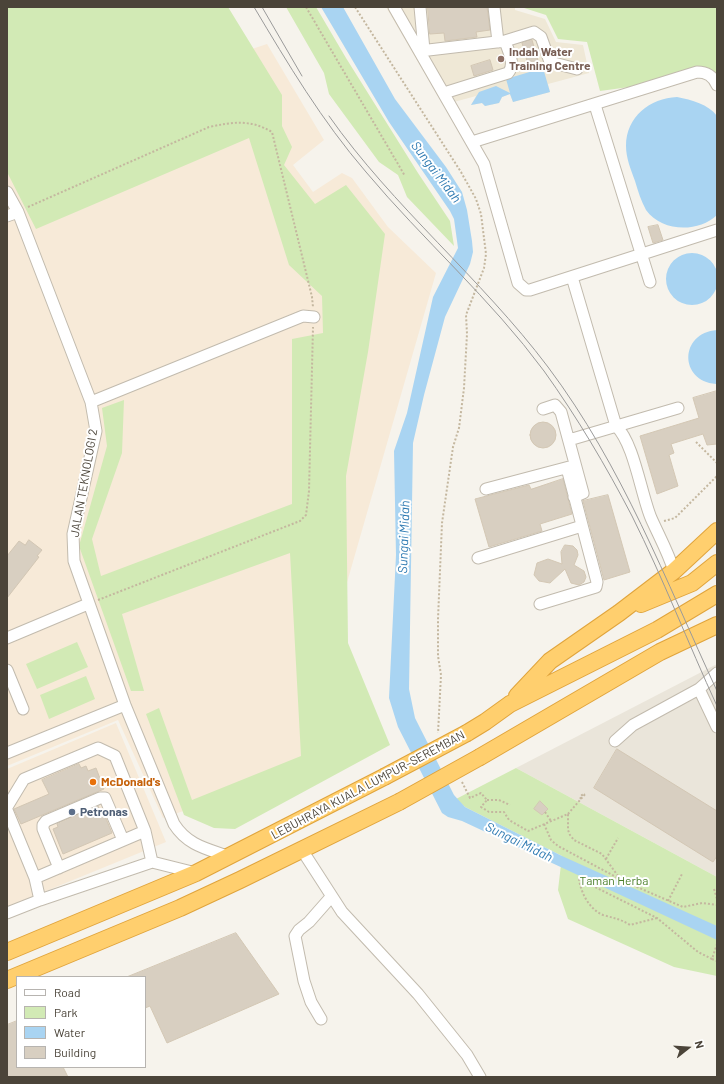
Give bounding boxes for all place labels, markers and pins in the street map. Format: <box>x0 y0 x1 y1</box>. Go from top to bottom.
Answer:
place label: Indah Water Training Centre <box>509 45 590 73</box>
marker: Indah Water Training Centre <box>496 54 506 64</box>
place label: McDonald's <box>101 775 161 789</box>
marker: McDonald's <box>88 777 98 787</box>
place label: Petronas <box>80 805 128 819</box>
marker: Petronas <box>67 807 77 817</box>

